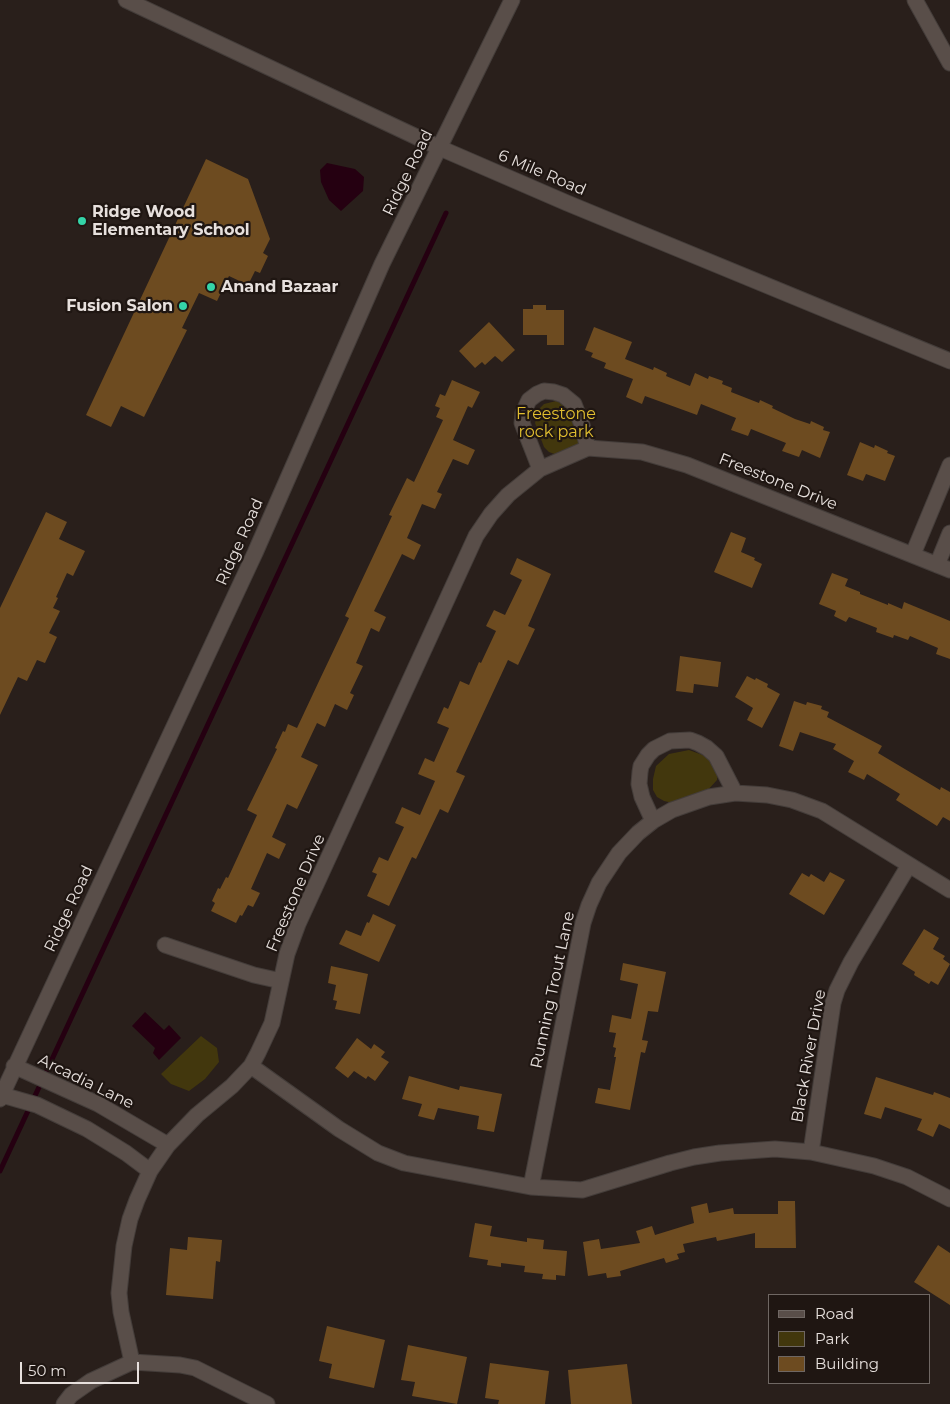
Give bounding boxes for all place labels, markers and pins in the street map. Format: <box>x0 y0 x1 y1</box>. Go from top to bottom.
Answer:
place label: Ridge Wood Elementary School <box>92 202 250 240</box>
marker: Ridge Wood Elementary School <box>76 215 88 227</box>
place label: Anand Bazaar <box>221 277 338 297</box>
marker: Anand Bazaar <box>205 281 217 293</box>
place label: Fusion Salon <box>66 296 173 316</box>
marker: Fusion Salon <box>177 300 189 312</box>

